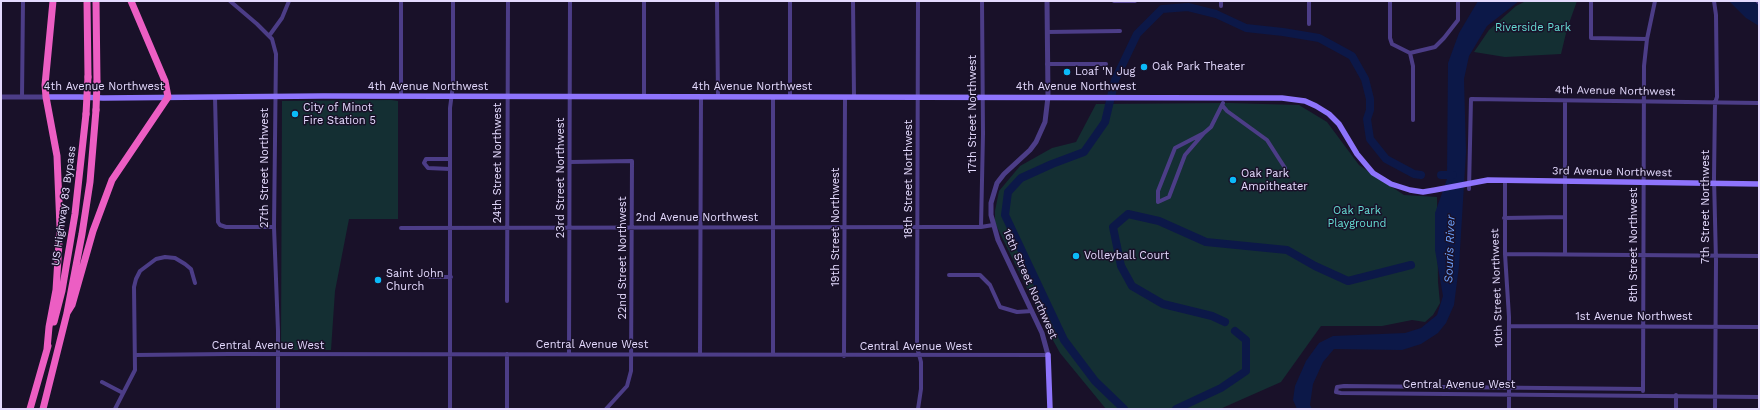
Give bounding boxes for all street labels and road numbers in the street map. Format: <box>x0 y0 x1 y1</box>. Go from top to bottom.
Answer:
street label: 17th Street Northwest <box>966 55 980 173</box>
street label: 4th Avenue Northwest <box>44 80 164 94</box>
street label: 4th Avenue Northwest <box>368 80 488 94</box>
street label: 4th Avenue Northwest <box>692 80 812 94</box>
street label: 4th Avenue Northwest <box>1016 80 1136 94</box>
street label: 4th Avenue Northwest <box>1555 83 1675 99</box>
street label: 24th Street Northwest <box>491 103 505 223</box>
street label: 27th Street Northwest <box>258 108 272 228</box>
street label: 23rd Street Northwest <box>554 118 568 238</box>
street label: 18th Street Northwest <box>902 120 916 238</box>
street label: US Highway 83 Bypass <box>49 145 79 267</box>
street label: 7th Street Northwest <box>1699 150 1713 264</box>
street label: 3rd Avenue Northwest <box>1552 164 1672 180</box>
street label: 19th Street Northwest <box>829 168 843 286</box>
street label: 8th Street Northwest <box>1627 188 1641 302</box>
street label: 22nd Street Northwest <box>616 197 630 319</box>
street label: 2nd Avenue Northwest <box>636 211 758 225</box>
street label: 16th Street Northwest <box>1000 227 1060 341</box>
street label: 10th Street Northwest <box>1488 228 1506 348</box>
street label: 1st Avenue Northwest <box>1576 310 1692 324</box>
street label: Central Avenue West <box>536 338 648 352</box>
street label: Central Avenue West <box>212 339 324 353</box>
street label: Central Avenue West <box>860 340 972 354</box>
street label: Central Avenue West <box>1403 378 1515 392</box>

